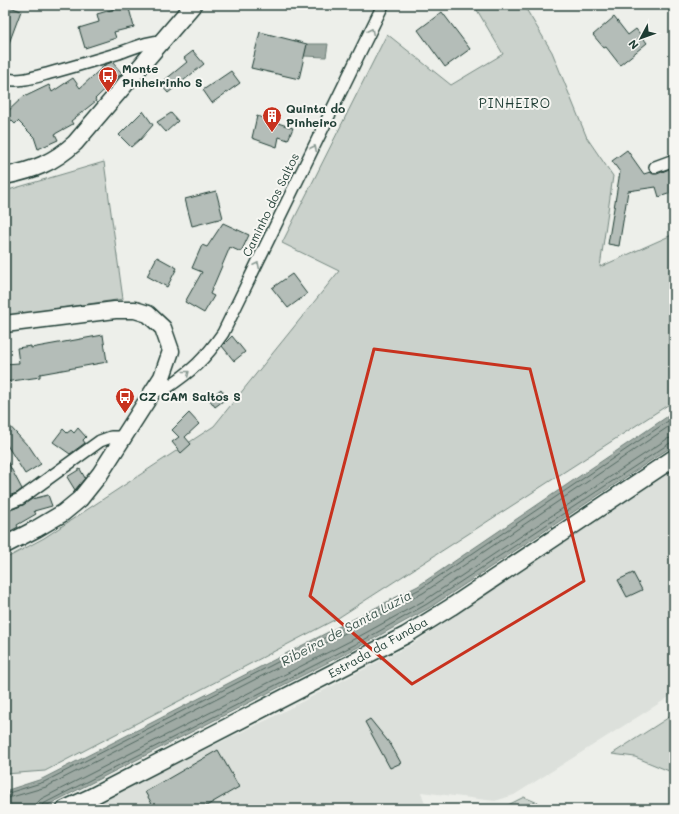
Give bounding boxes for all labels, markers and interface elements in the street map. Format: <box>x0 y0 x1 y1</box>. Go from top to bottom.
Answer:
north arrow <box>621 18 661 58</box>
one-way arrow <box>366 28 374 35</box>
text: N <box>625 37 641 53</box>
place label: Monte Pinheirinho S <box>122 60 203 90</box>
bus stop icon: Monte Pinheirinho S <box>97 65 119 93</box>
district label: PINHEIRO <box>479 94 551 111</box>
place label: Quinta do Pinheiro <box>286 100 345 130</box>
building icon: Quinta do Pinheiro <box>261 105 283 133</box>
one-way arrow <box>309 145 317 152</box>
street label: Caminho dos Saltos <box>238 150 302 259</box>
one-way arrow <box>252 262 260 269</box>
one-way arrow <box>183 371 190 378</box>
bus stop icon: CZ CAM Saltos S <box>114 386 136 414</box>
place label: CZ CAM Saltos S <box>139 388 241 404</box>
water label: Ribeira de Santa Luzia <box>277 586 414 669</box>
street label: Estrada da Fundoa <box>325 613 430 681</box>

